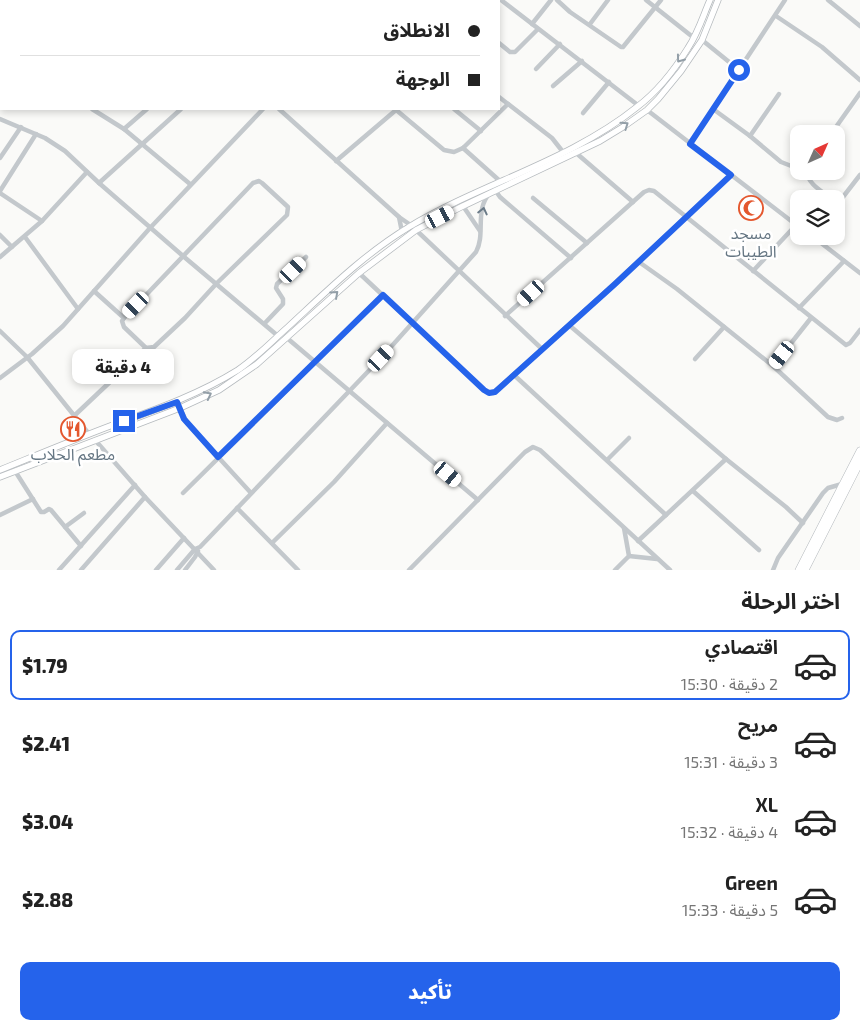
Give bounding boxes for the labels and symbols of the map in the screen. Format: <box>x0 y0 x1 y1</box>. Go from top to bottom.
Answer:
one-way arrow <box>678 53 686 62</box>
route start <box>728 59 750 81</box>
one-way arrow <box>619 122 629 131</box>
north arrow <box>790 125 845 180</box>
mosque icon: مسجد الطيبات <box>738 195 764 221</box>
car <box>423 204 456 230</box>
one-way arrow <box>477 206 488 215</box>
place label: مسجد الطيبات <box>725 223 777 260</box>
car <box>276 254 309 286</box>
car <box>514 277 547 309</box>
car <box>120 289 151 321</box>
one-way arrow <box>330 291 339 300</box>
car <box>766 339 797 371</box>
car <box>365 342 396 374</box>
callout: 4 دقيقة <box>73 348 175 384</box>
one-way arrow <box>203 391 212 401</box>
route end <box>113 410 135 432</box>
restaurant icon: مطعم الحلاب <box>60 416 86 442</box>
place label: مطعم الحلاب <box>31 444 115 467</box>
car <box>431 459 464 489</box>

